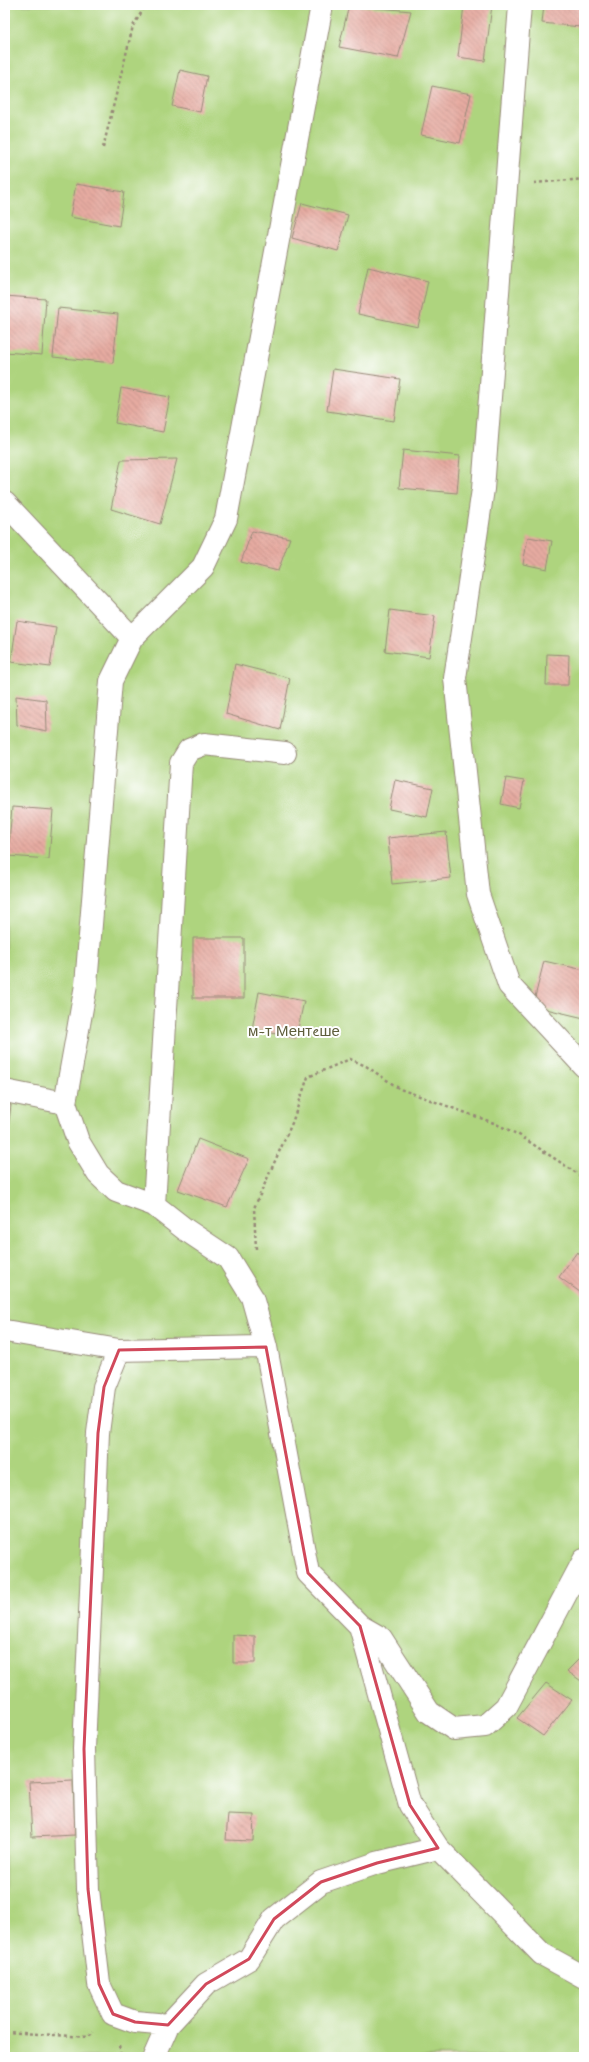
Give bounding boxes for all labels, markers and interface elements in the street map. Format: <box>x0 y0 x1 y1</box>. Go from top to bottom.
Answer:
park label: м-т Ментeше <box>248 1022 340 1042</box>

